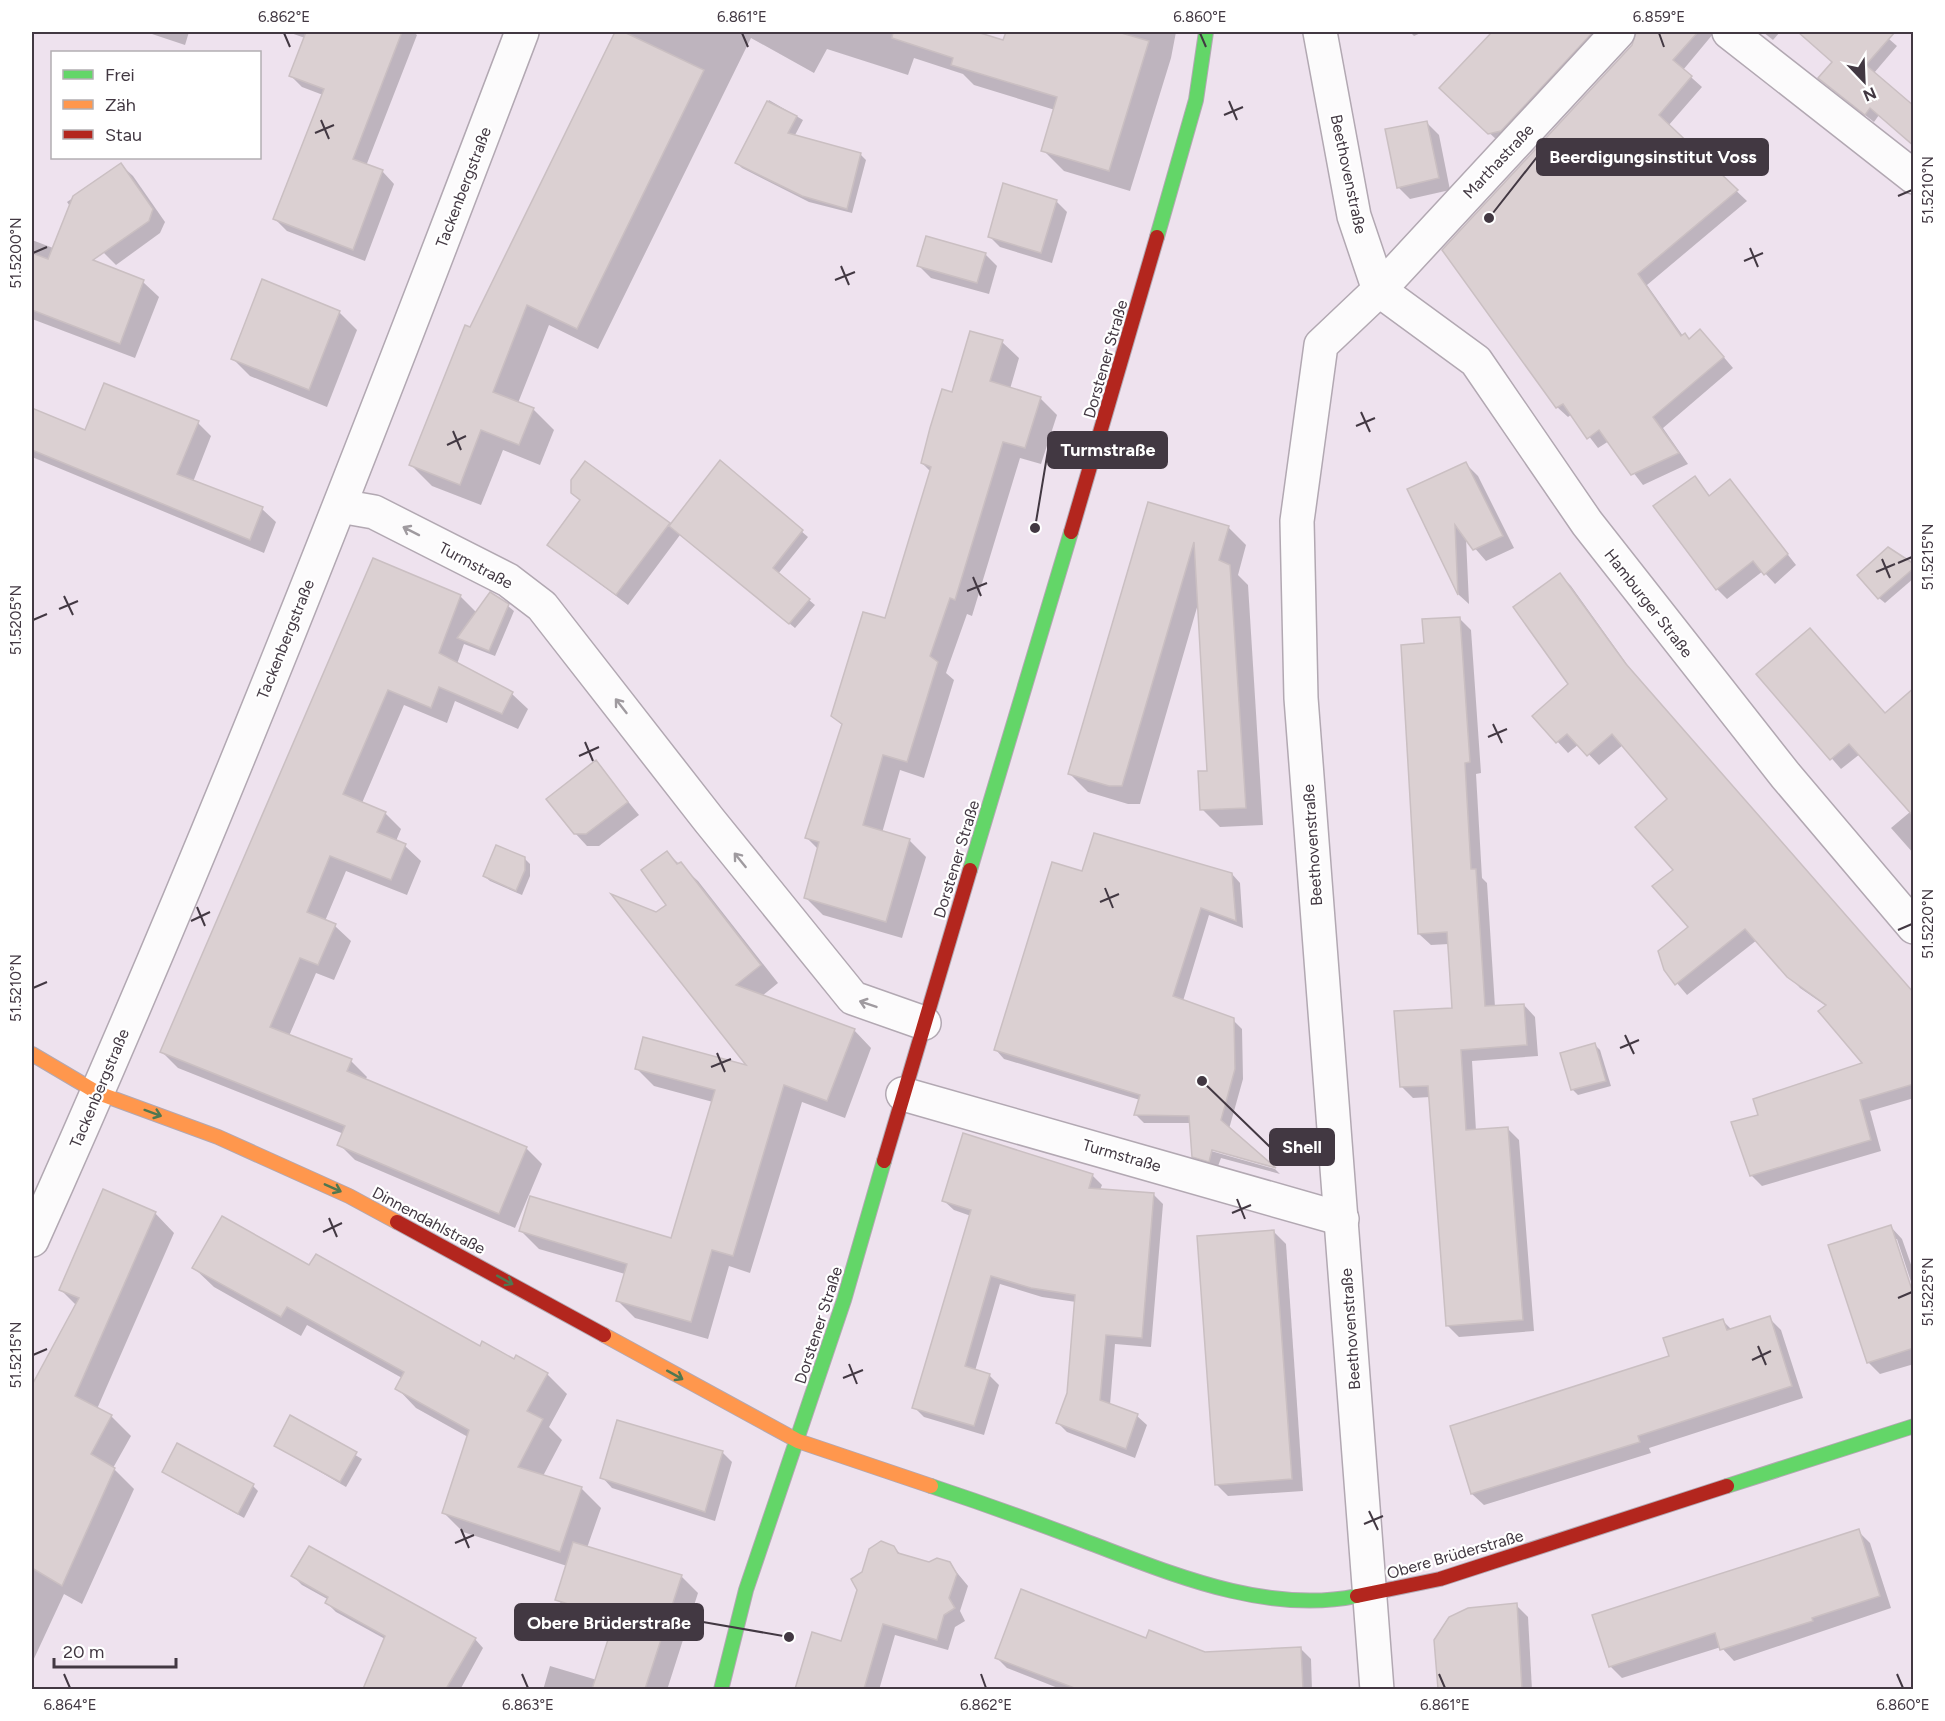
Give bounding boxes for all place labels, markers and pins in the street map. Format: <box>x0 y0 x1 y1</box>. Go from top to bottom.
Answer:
callout: Beerdigungsinstitut Voss <box>1537 139 1768 175</box>
callout: Turmstraße <box>1048 432 1167 468</box>
callout: Shell <box>1270 1129 1334 1165</box>
callout: Obere Brüderstraße <box>515 1604 703 1640</box>

